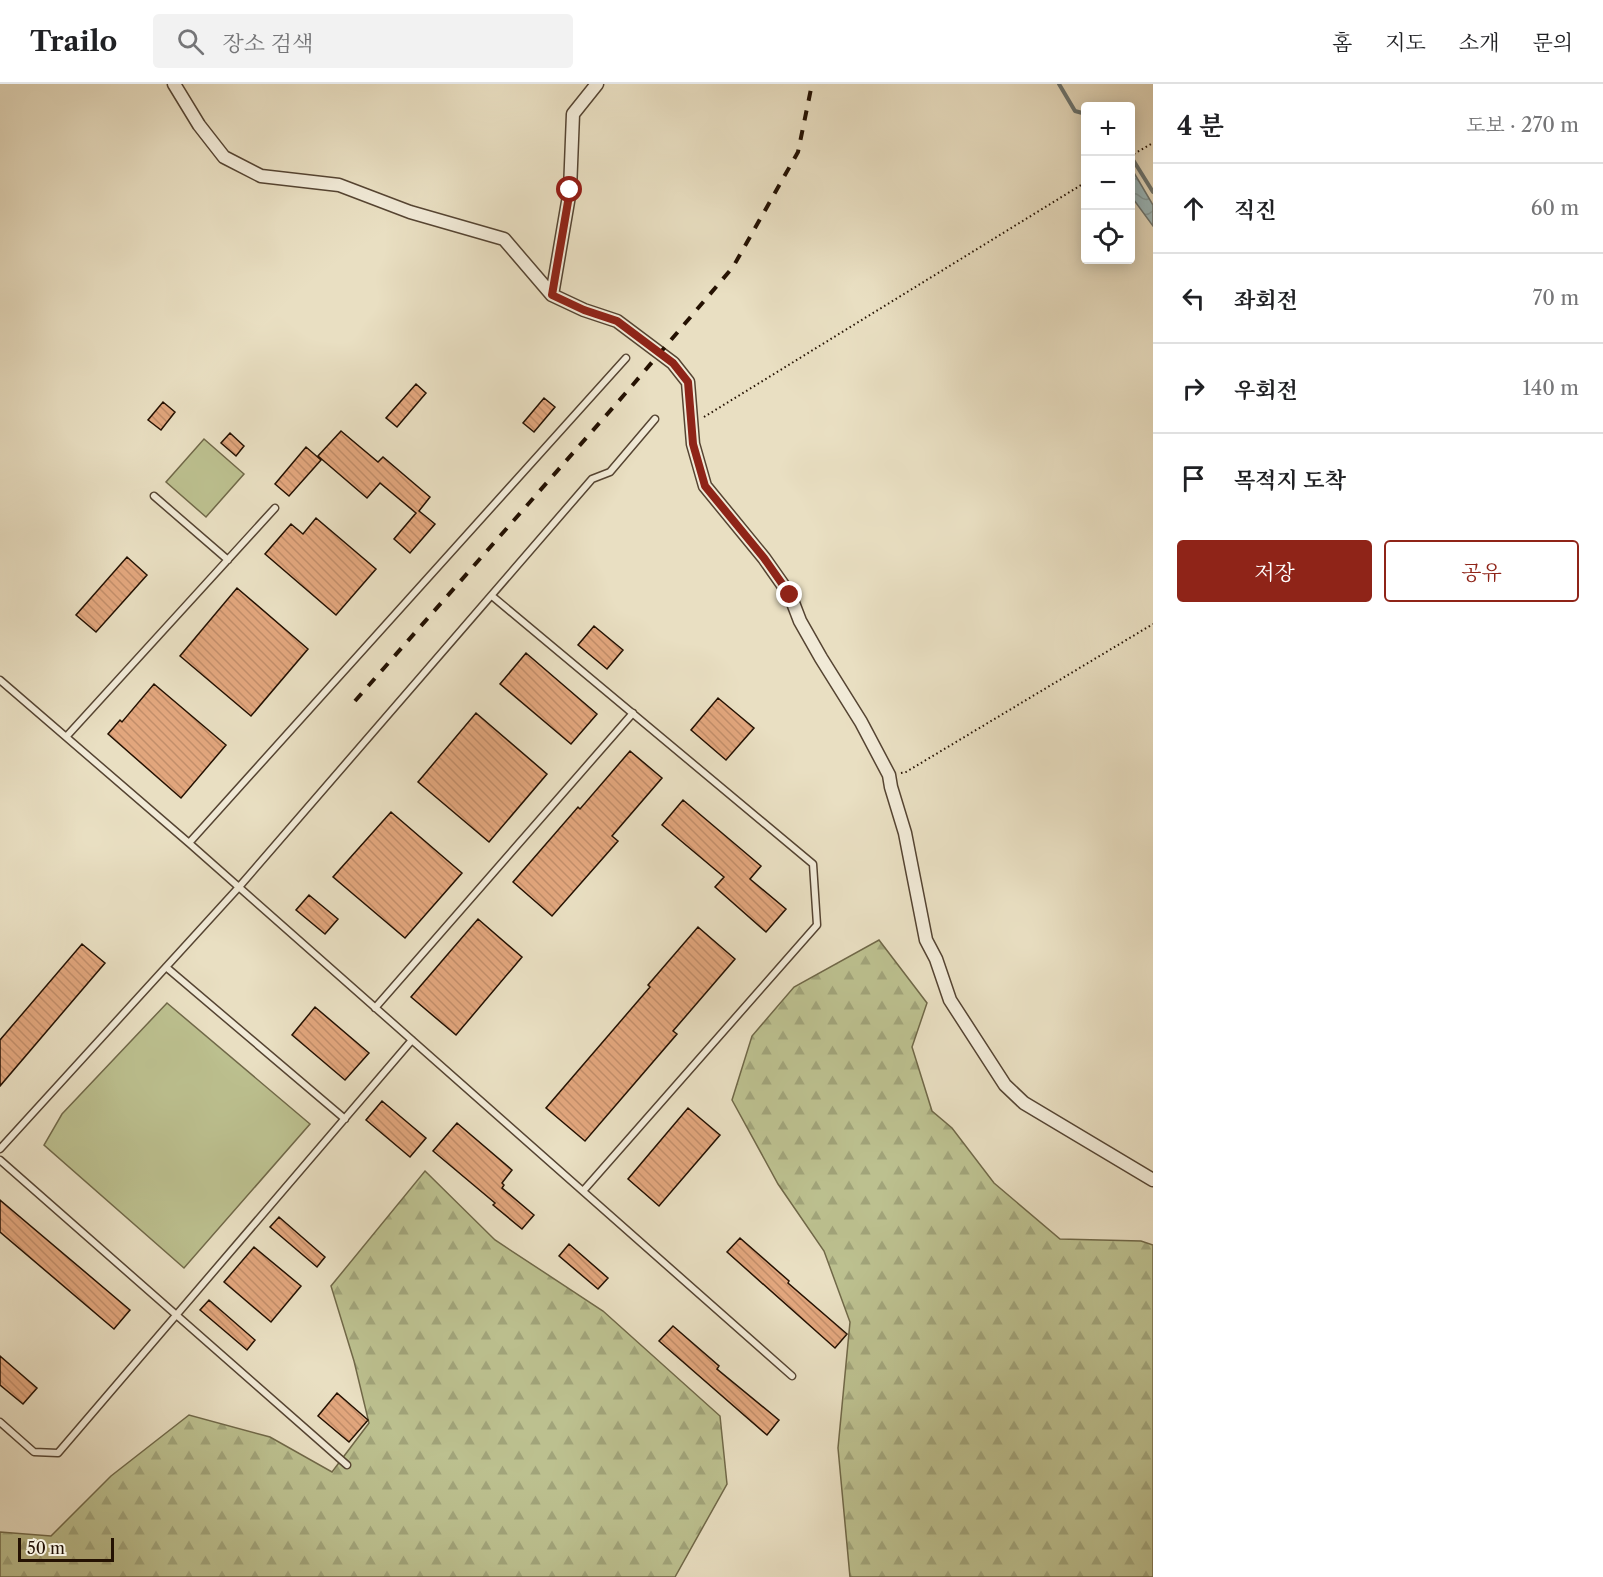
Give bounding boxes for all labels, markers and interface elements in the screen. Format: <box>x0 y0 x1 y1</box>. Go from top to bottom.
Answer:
search box <box>153 14 573 68</box>
text: Trailo <box>30 24 117 58</box>
icon: search <box>174 25 207 58</box>
text: 장소 검색 <box>222 30 313 57</box>
text: 홈 <box>1332 30 1352 55</box>
text: 지도 <box>1385 30 1426 55</box>
text: 소개 <box>1459 30 1499 55</box>
text: 문의 <box>1532 30 1573 55</box>
map controls <box>1081 102 1135 264</box>
button: + <box>1081 102 1135 156</box>
text: 4 분 <box>1177 110 1224 142</box>
text: 도보 · 270 m <box>1466 113 1579 137</box>
button: − <box>1081 156 1135 210</box>
route start <box>556 176 582 202</box>
icon: ahead <box>1177 192 1210 225</box>
text: 60 m <box>1531 196 1579 220</box>
text: 직진 <box>1234 197 1277 224</box>
button: locate <box>1081 210 1135 264</box>
icon: left <box>1177 282 1210 315</box>
text: 70 m <box>1533 286 1579 310</box>
text: 좌회전 <box>1234 287 1298 314</box>
icon: right <box>1177 372 1210 405</box>
text: 140 m <box>1522 376 1579 400</box>
text: 우회전 <box>1234 377 1298 404</box>
icon: arrive <box>1177 462 1210 495</box>
text: 목적지 도착 <box>1234 467 1346 494</box>
button: 저장 <box>1177 540 1372 602</box>
button: 공유 <box>1384 540 1579 602</box>
route end <box>776 581 802 607</box>
scale bar <box>18 1535 114 1562</box>
text: 50 m <box>27 1538 65 1558</box>

